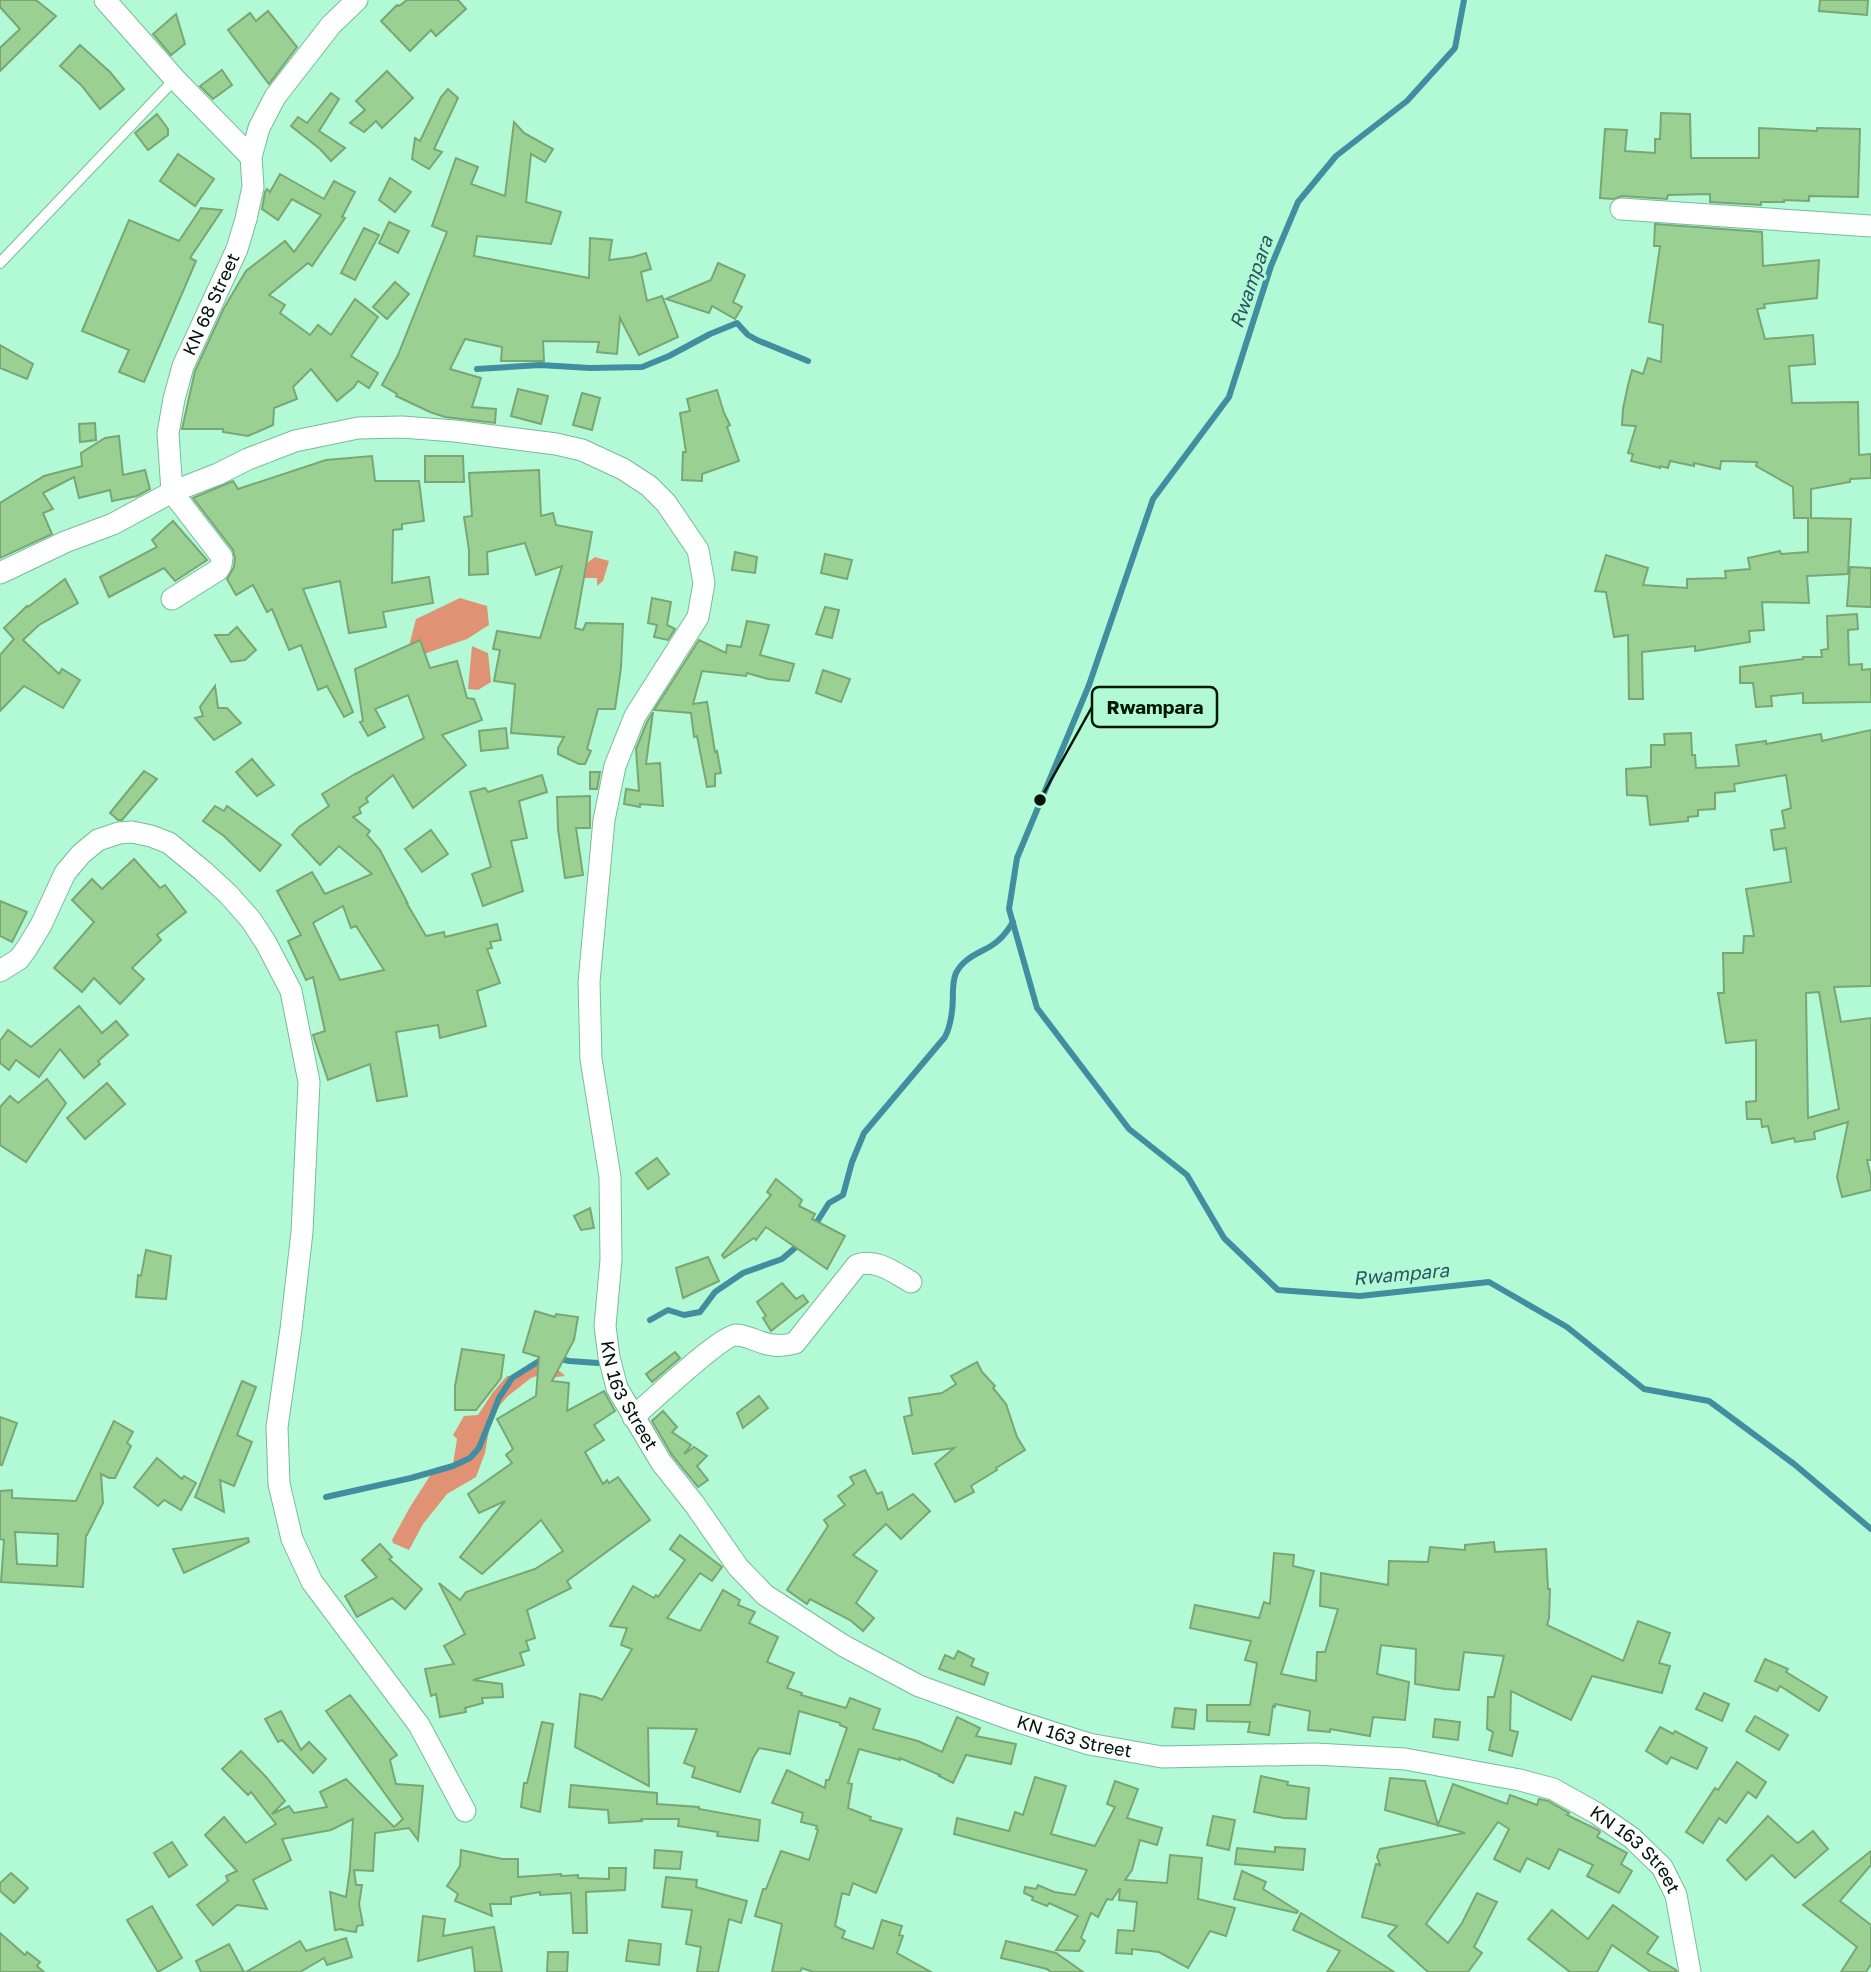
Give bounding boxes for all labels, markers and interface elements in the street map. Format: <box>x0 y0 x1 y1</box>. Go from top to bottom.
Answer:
water label: Rwampara <box>1224 232 1277 331</box>
street label: KN 68 Street <box>177 249 244 359</box>
callout: Rwampara <box>1092 687 1217 727</box>
text: Rwampara <box>1106 695 1204 718</box>
water label: Rwampara <box>1352 1258 1451 1289</box>
street label: KN 163 Street <box>597 1339 663 1454</box>
street label: KN 163 Street <box>1014 1710 1134 1761</box>
street label: KN 163 Street <box>1586 1800 1685 1897</box>

